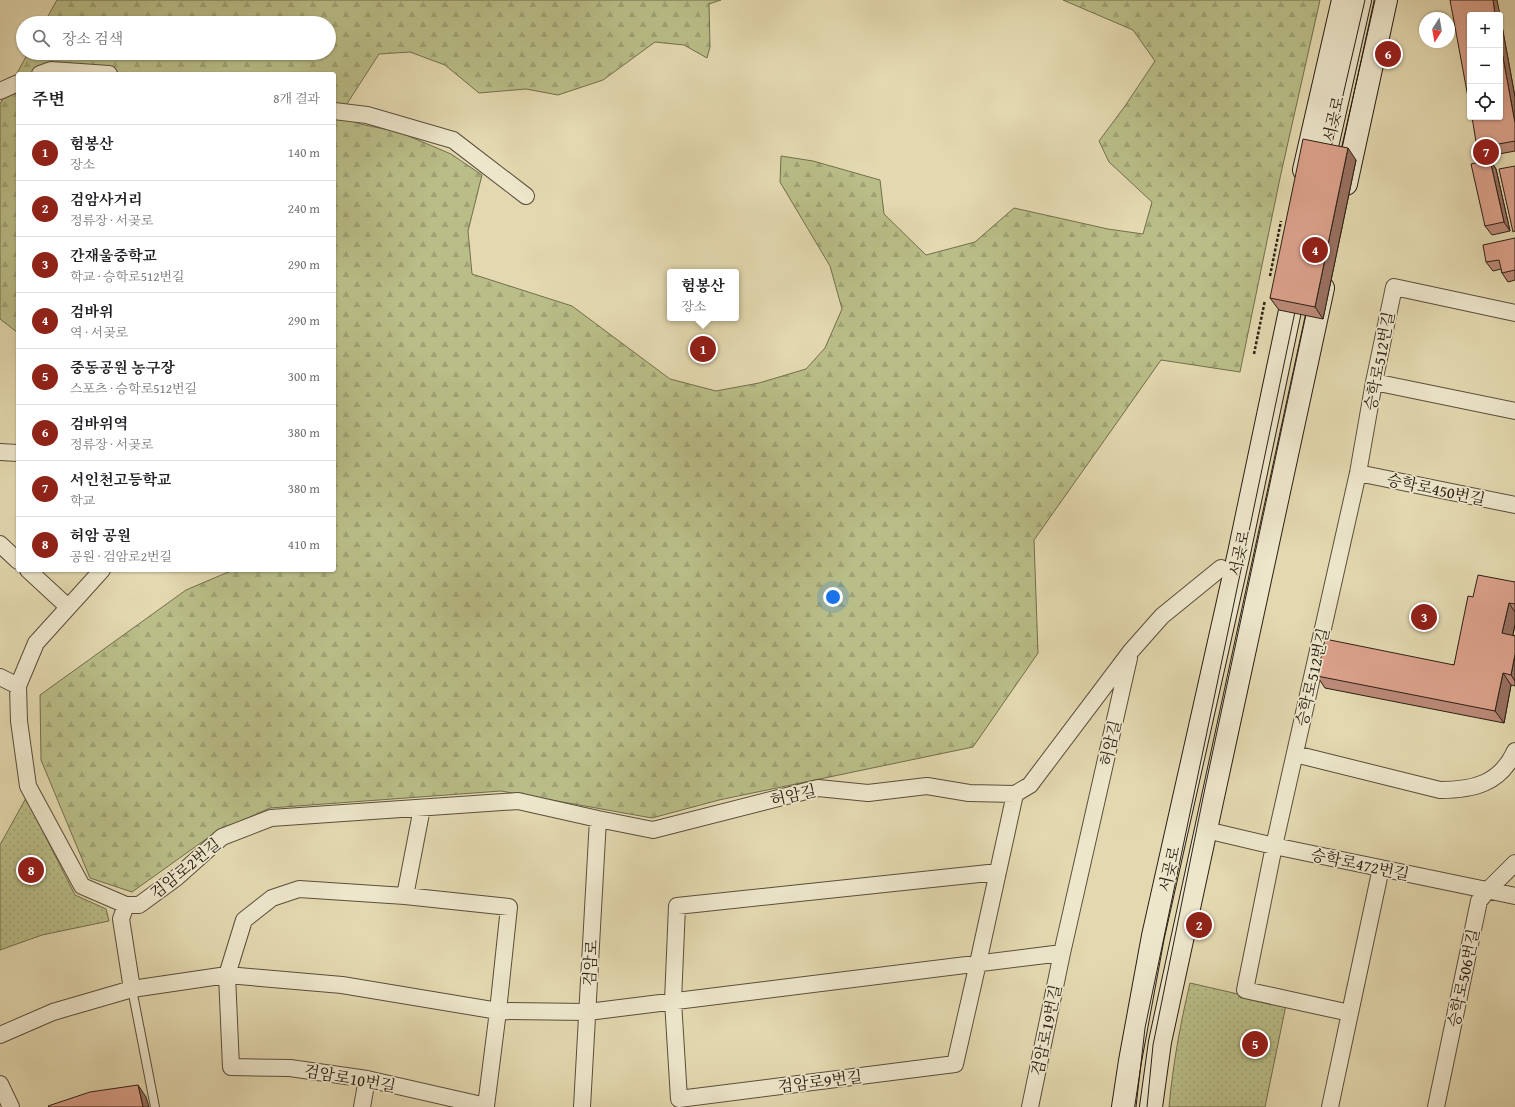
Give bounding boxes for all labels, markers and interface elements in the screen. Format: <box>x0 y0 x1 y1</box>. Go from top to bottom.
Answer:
north arrow <box>1419 12 1455 48</box>
map controls <box>1467 12 1503 120</box>
button: + <box>1467 12 1503 48</box>
search box <box>16 16 336 60</box>
icon: search <box>30 27 52 49</box>
text: 장소 검색 <box>62 28 123 49</box>
pin: 6 <box>1375 39 1401 69</box>
button: − <box>1467 48 1503 84</box>
button: locate <box>1467 84 1503 120</box>
text: 주변 <box>32 86 65 111</box>
text: 8개 결과 <box>273 89 320 108</box>
street label: 서곶로 <box>1316 93 1350 144</box>
text: 험봉산 <box>70 133 113 154</box>
pin: 7 <box>1473 137 1499 167</box>
text: 1 <box>42 143 48 162</box>
text: 140 m <box>288 143 320 162</box>
text: 장소 <box>70 155 95 174</box>
text: 검암사거리 <box>70 189 142 210</box>
text: 2 <box>42 199 48 218</box>
text: 240 m <box>288 199 320 218</box>
text: 정류장 · 서곶로 <box>70 211 153 230</box>
pin: 4 <box>1302 235 1328 265</box>
text: 간재울중학교 <box>70 245 157 266</box>
text: 3 <box>42 255 48 274</box>
text: 290 m <box>288 255 320 274</box>
text: 학교 · 승학로512번길 <box>70 267 185 286</box>
popup <box>667 269 739 321</box>
text: 험봉산 <box>681 275 725 296</box>
text: 장소 <box>681 297 706 316</box>
text: 검바위 <box>70 301 113 322</box>
street label: 승학로512번길 <box>1358 309 1400 413</box>
text: 4 <box>42 311 48 330</box>
text: 290 m <box>288 311 320 330</box>
text: 역 · 서곶로 <box>70 323 128 342</box>
pin: 1 <box>690 334 716 364</box>
text: 중동공원 농구장 <box>70 357 175 378</box>
text: 5 <box>42 367 48 386</box>
text: 300 m <box>288 367 320 386</box>
text: 스포츠 · 승학로512번길 <box>70 379 197 398</box>
text: 검바위역 <box>70 413 128 434</box>
text: 6 <box>42 423 48 442</box>
text: 380 m <box>288 423 320 442</box>
text: 정류장 · 서곶로 <box>70 435 153 454</box>
street label: 승학로450번길 <box>1384 467 1488 511</box>
text: 서인천고등학교 <box>70 469 171 490</box>
text: 7 <box>42 479 48 498</box>
text: 380 m <box>288 479 320 498</box>
text: 학교 <box>70 491 95 510</box>
text: 허암 공원 <box>70 525 131 546</box>
street label: 서곶로 <box>1222 527 1256 578</box>
text: 8 <box>42 535 48 554</box>
text: 410 m <box>288 535 320 554</box>
text: 공원 · 검암로2번길 <box>70 547 172 566</box>
your location <box>823 587 843 607</box>
pin: 3 <box>1411 602 1437 632</box>
street label: 승학로512번길 <box>1289 625 1335 729</box>
street label: 허암길 <box>1093 718 1127 768</box>
street label: 허암길 <box>768 778 818 812</box>
street label: 검암로2번길 <box>144 832 226 904</box>
street label: 승학로472번길 <box>1308 842 1412 886</box>
street label: 서곶로 <box>1152 843 1186 894</box>
pin: 8 <box>18 855 44 885</box>
pin: 2 <box>1186 910 1212 940</box>
street label: 승학로506번길 <box>1441 926 1485 1030</box>
street label: 검암로 <box>577 939 603 987</box>
street label: 검암로19번길 <box>1025 982 1067 1078</box>
pin: 5 <box>1242 1029 1268 1059</box>
street label: 검암로10번길 <box>302 1058 398 1098</box>
street label: 검암로9번길 <box>776 1064 864 1098</box>

